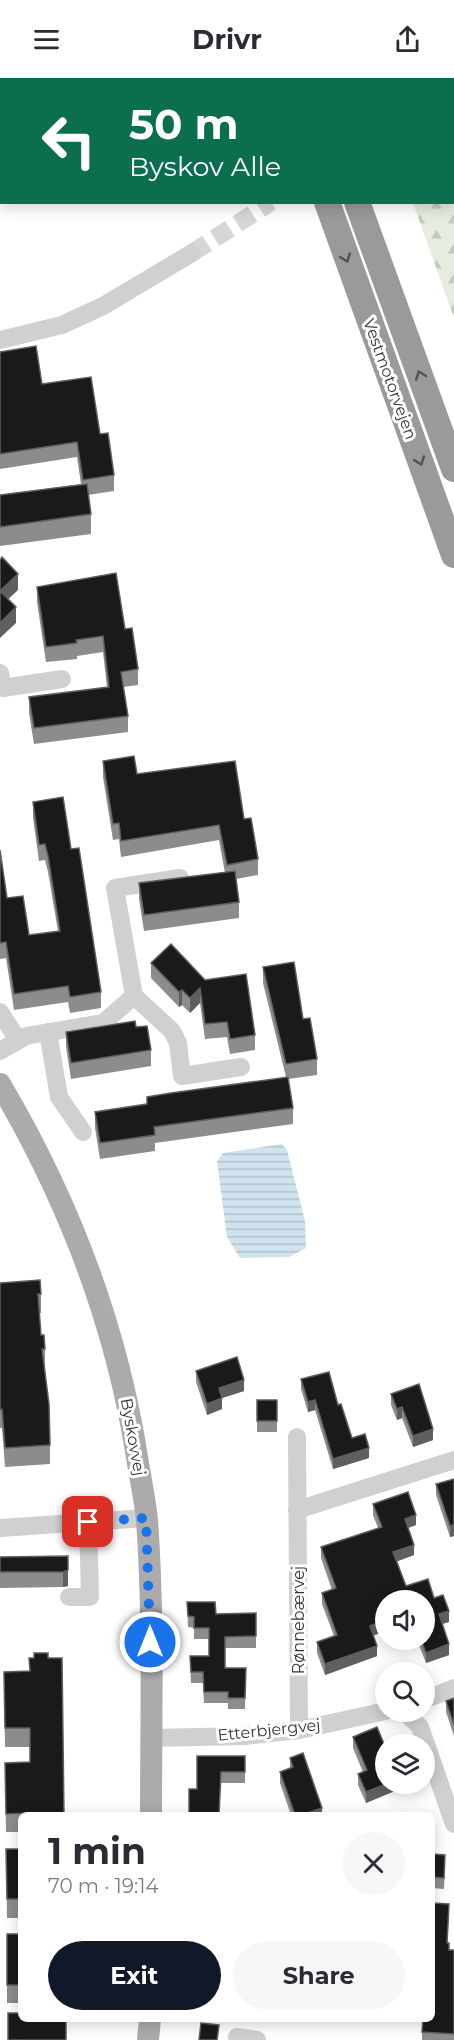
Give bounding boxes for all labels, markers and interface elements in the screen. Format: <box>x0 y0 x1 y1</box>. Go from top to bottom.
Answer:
icon: menu <box>30 23 63 56</box>
text: Drivr <box>192 23 262 56</box>
icon: share <box>391 23 424 56</box>
text: 50 m <box>129 98 238 150</box>
icon: left <box>30 102 108 180</box>
text: Byskov Alle <box>129 150 281 183</box>
one-way arrow <box>339 252 352 262</box>
street label: Vestmotorvejen <box>359 316 421 442</box>
one-way arrow <box>414 370 427 381</box>
one-way arrow <box>412 455 425 466</box>
street label: Byskovvej <box>117 1397 149 1477</box>
pin <box>62 1496 113 1547</box>
icon: arrive <box>71 1505 104 1538</box>
street label: Rønnebærvej <box>289 1566 308 1674</box>
map controls <box>375 1590 435 1794</box>
button: sound <box>375 1590 435 1650</box>
position arrow <box>118 1610 182 1674</box>
button: search <box>375 1662 435 1722</box>
street label: Etterbjergvej <box>217 1715 321 1745</box>
button: layers <box>375 1734 435 1794</box>
text: 1 min <box>48 1829 146 1873</box>
button: close <box>342 1832 405 1895</box>
text: 70 m · 19:14 <box>48 1874 159 1898</box>
button: Exit <box>48 1941 221 2010</box>
button: Share <box>233 1941 405 2010</box>

